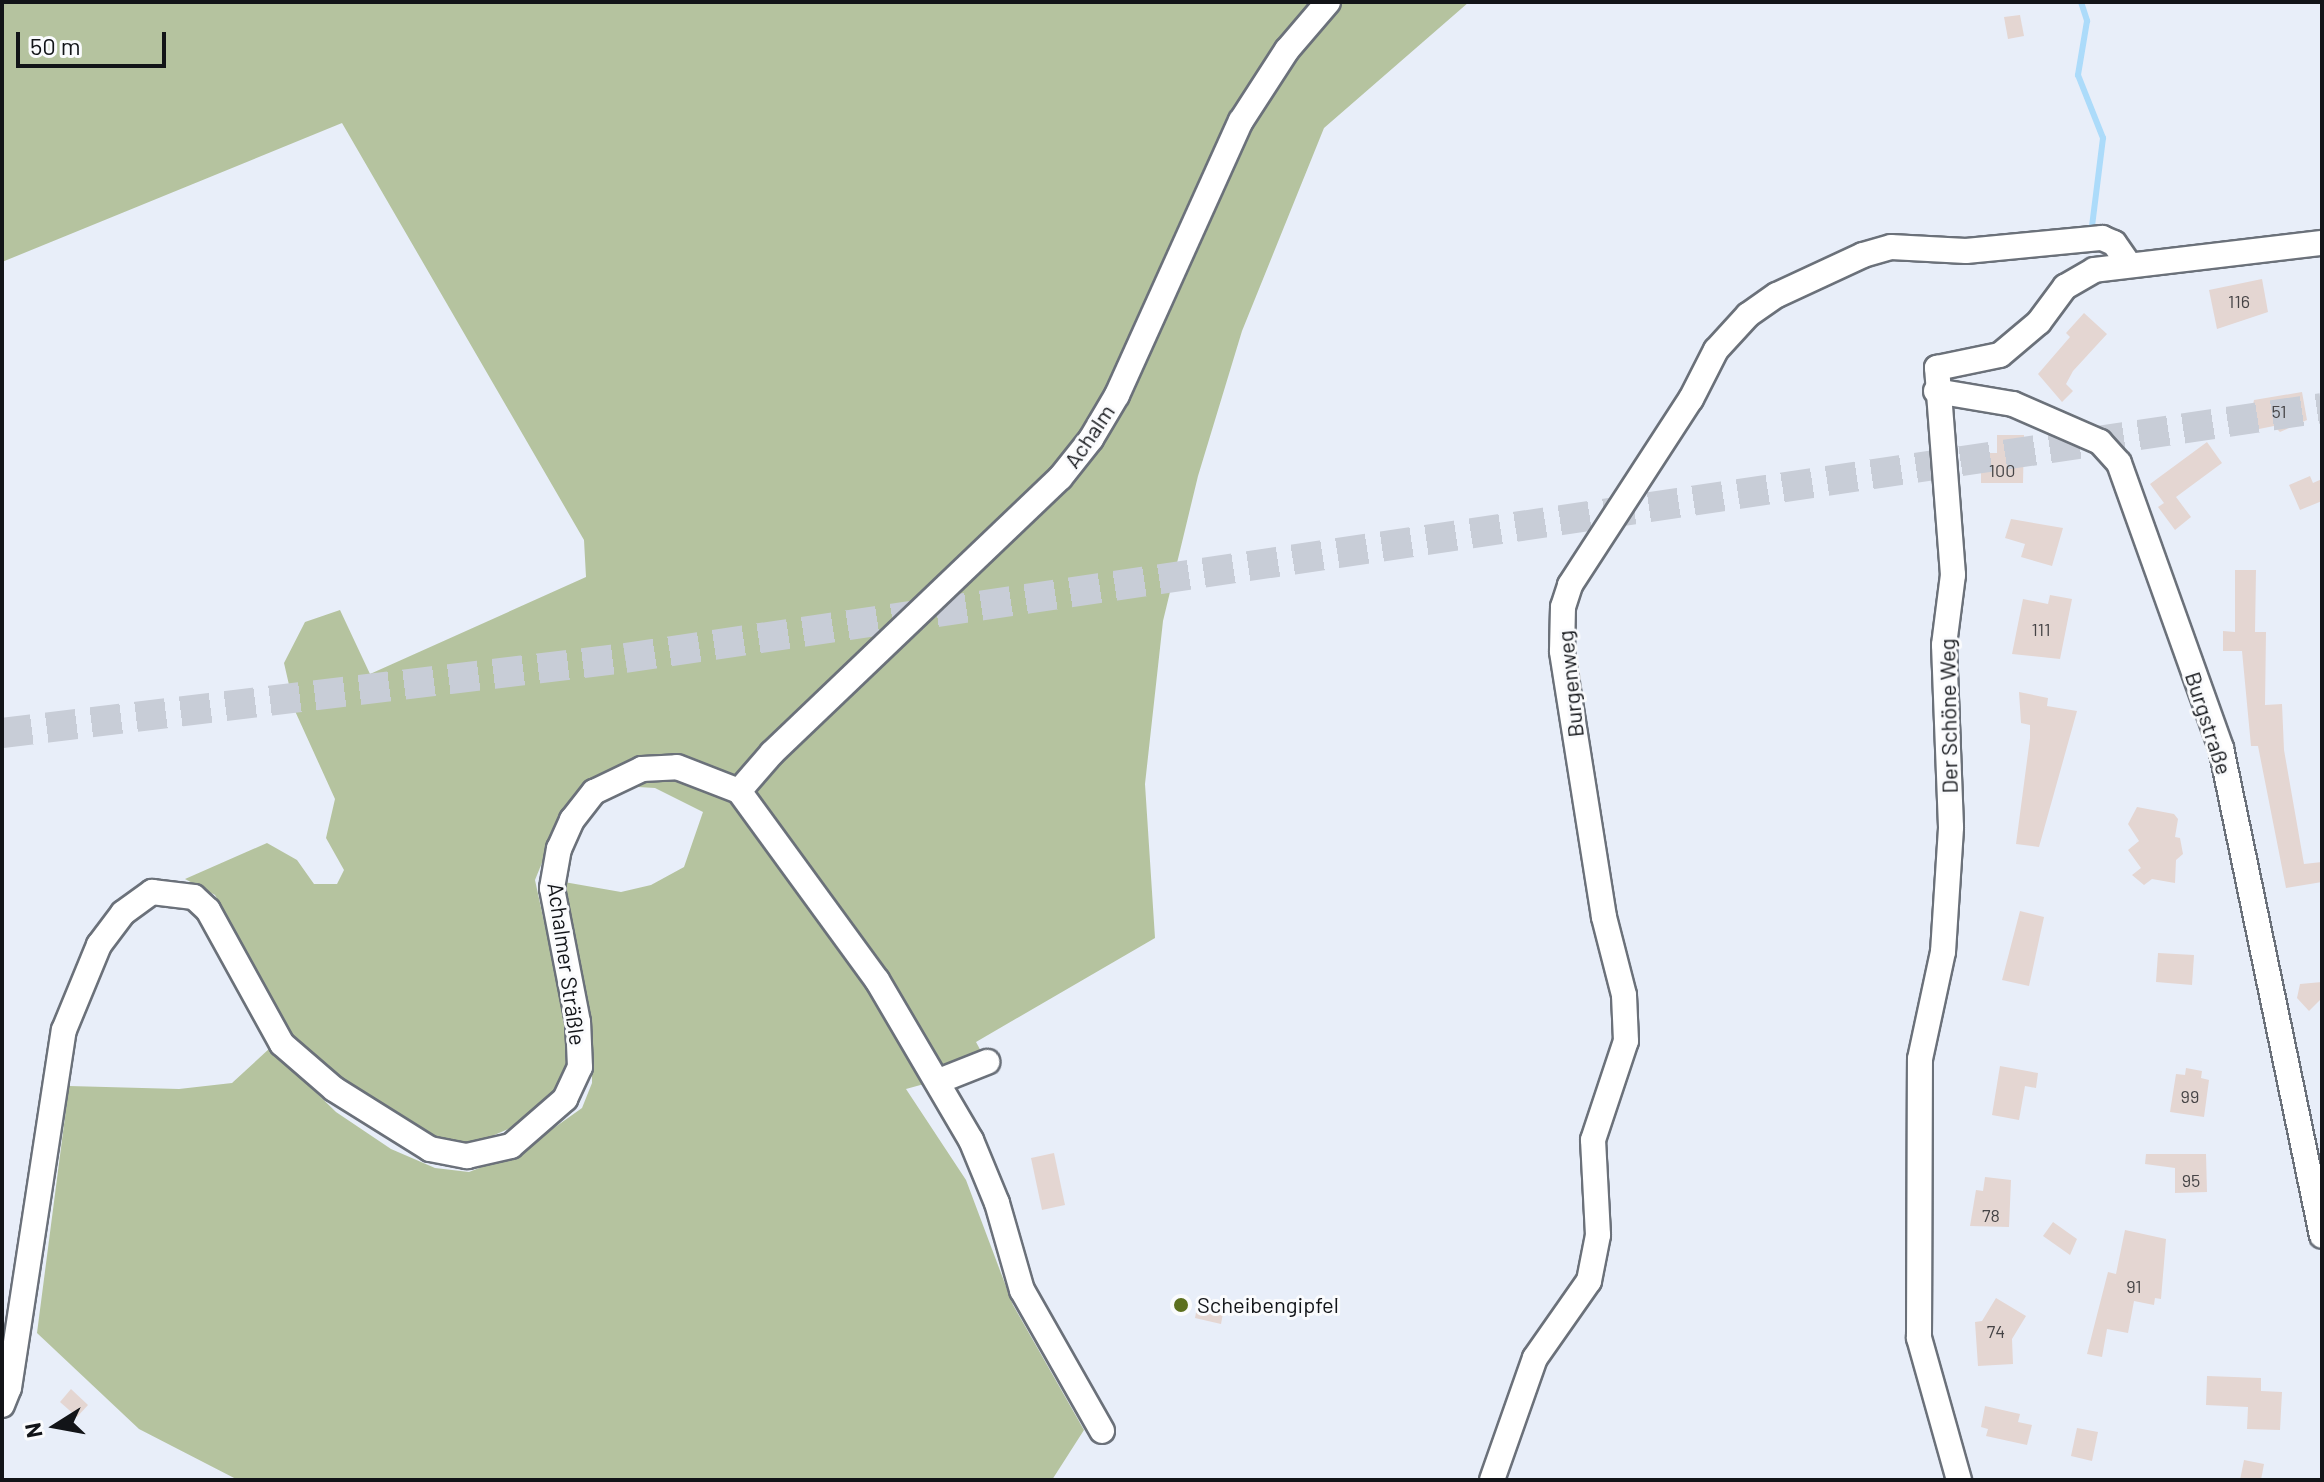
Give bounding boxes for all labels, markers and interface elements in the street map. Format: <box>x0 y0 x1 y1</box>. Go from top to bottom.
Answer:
scale bar <box>20 16 170 66</box>
text: 50 m <box>30 31 81 60</box>
house number: 116 <box>2228 290 2250 312</box>
street label: Achalm <box>1058 399 1120 473</box>
house number: 51 <box>2271 400 2287 422</box>
house number: 100 <box>1989 459 2015 481</box>
house number: 111 <box>2031 618 2051 640</box>
street label: Burgenweg <box>1551 629 1589 739</box>
street label: Der Schöne Weg <box>1933 638 1963 794</box>
street label: Burgstraße <box>2180 668 2238 778</box>
street label: Achalmer Sträßle <box>543 881 591 1047</box>
house number: 99 <box>2181 1085 2199 1107</box>
house number: 95 <box>2182 1169 2200 1191</box>
house number: 78 <box>1982 1204 2000 1226</box>
house number: 91 <box>2126 1275 2142 1297</box>
place label: Scheibengipfel <box>1197 1292 1339 1318</box>
marker: Scheibengipfel <box>1172 1296 1190 1314</box>
house number: 74 <box>1987 1320 2005 1342</box>
north arrow <box>16 1386 96 1466</box>
text: N <box>18 1421 47 1440</box>

